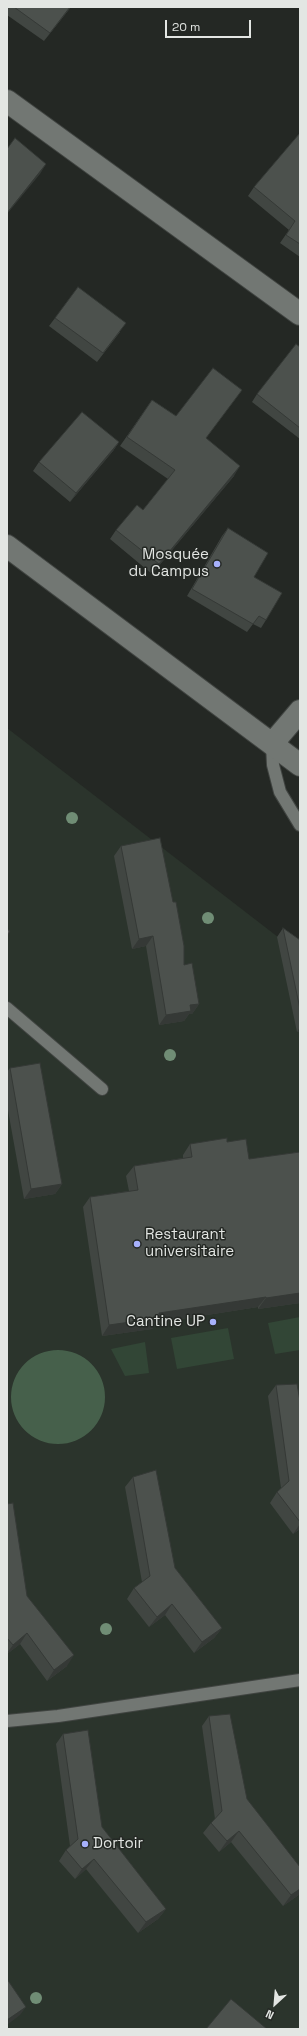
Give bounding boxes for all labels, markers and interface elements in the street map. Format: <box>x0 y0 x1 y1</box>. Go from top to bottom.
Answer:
scale bar <box>167 12 253 38</box>
text: 20 m <box>172 19 200 35</box>
place label: Mosquée du Campus <box>128 546 209 581</box>
marker: Mosquée du Campus <box>212 559 222 569</box>
place label: Restaurant universitaire <box>145 1226 234 1261</box>
marker: Restaurant universitaire <box>132 1239 142 1249</box>
place label: Cantine UP <box>126 1313 205 1331</box>
marker: Cantine UP <box>208 1317 218 1327</box>
place label: Dortoir <box>93 1835 143 1853</box>
marker: Dortoir <box>80 1839 90 1849</box>
north arrow <box>255 1984 295 2024</box>
text: N <box>263 2007 276 2023</box>

